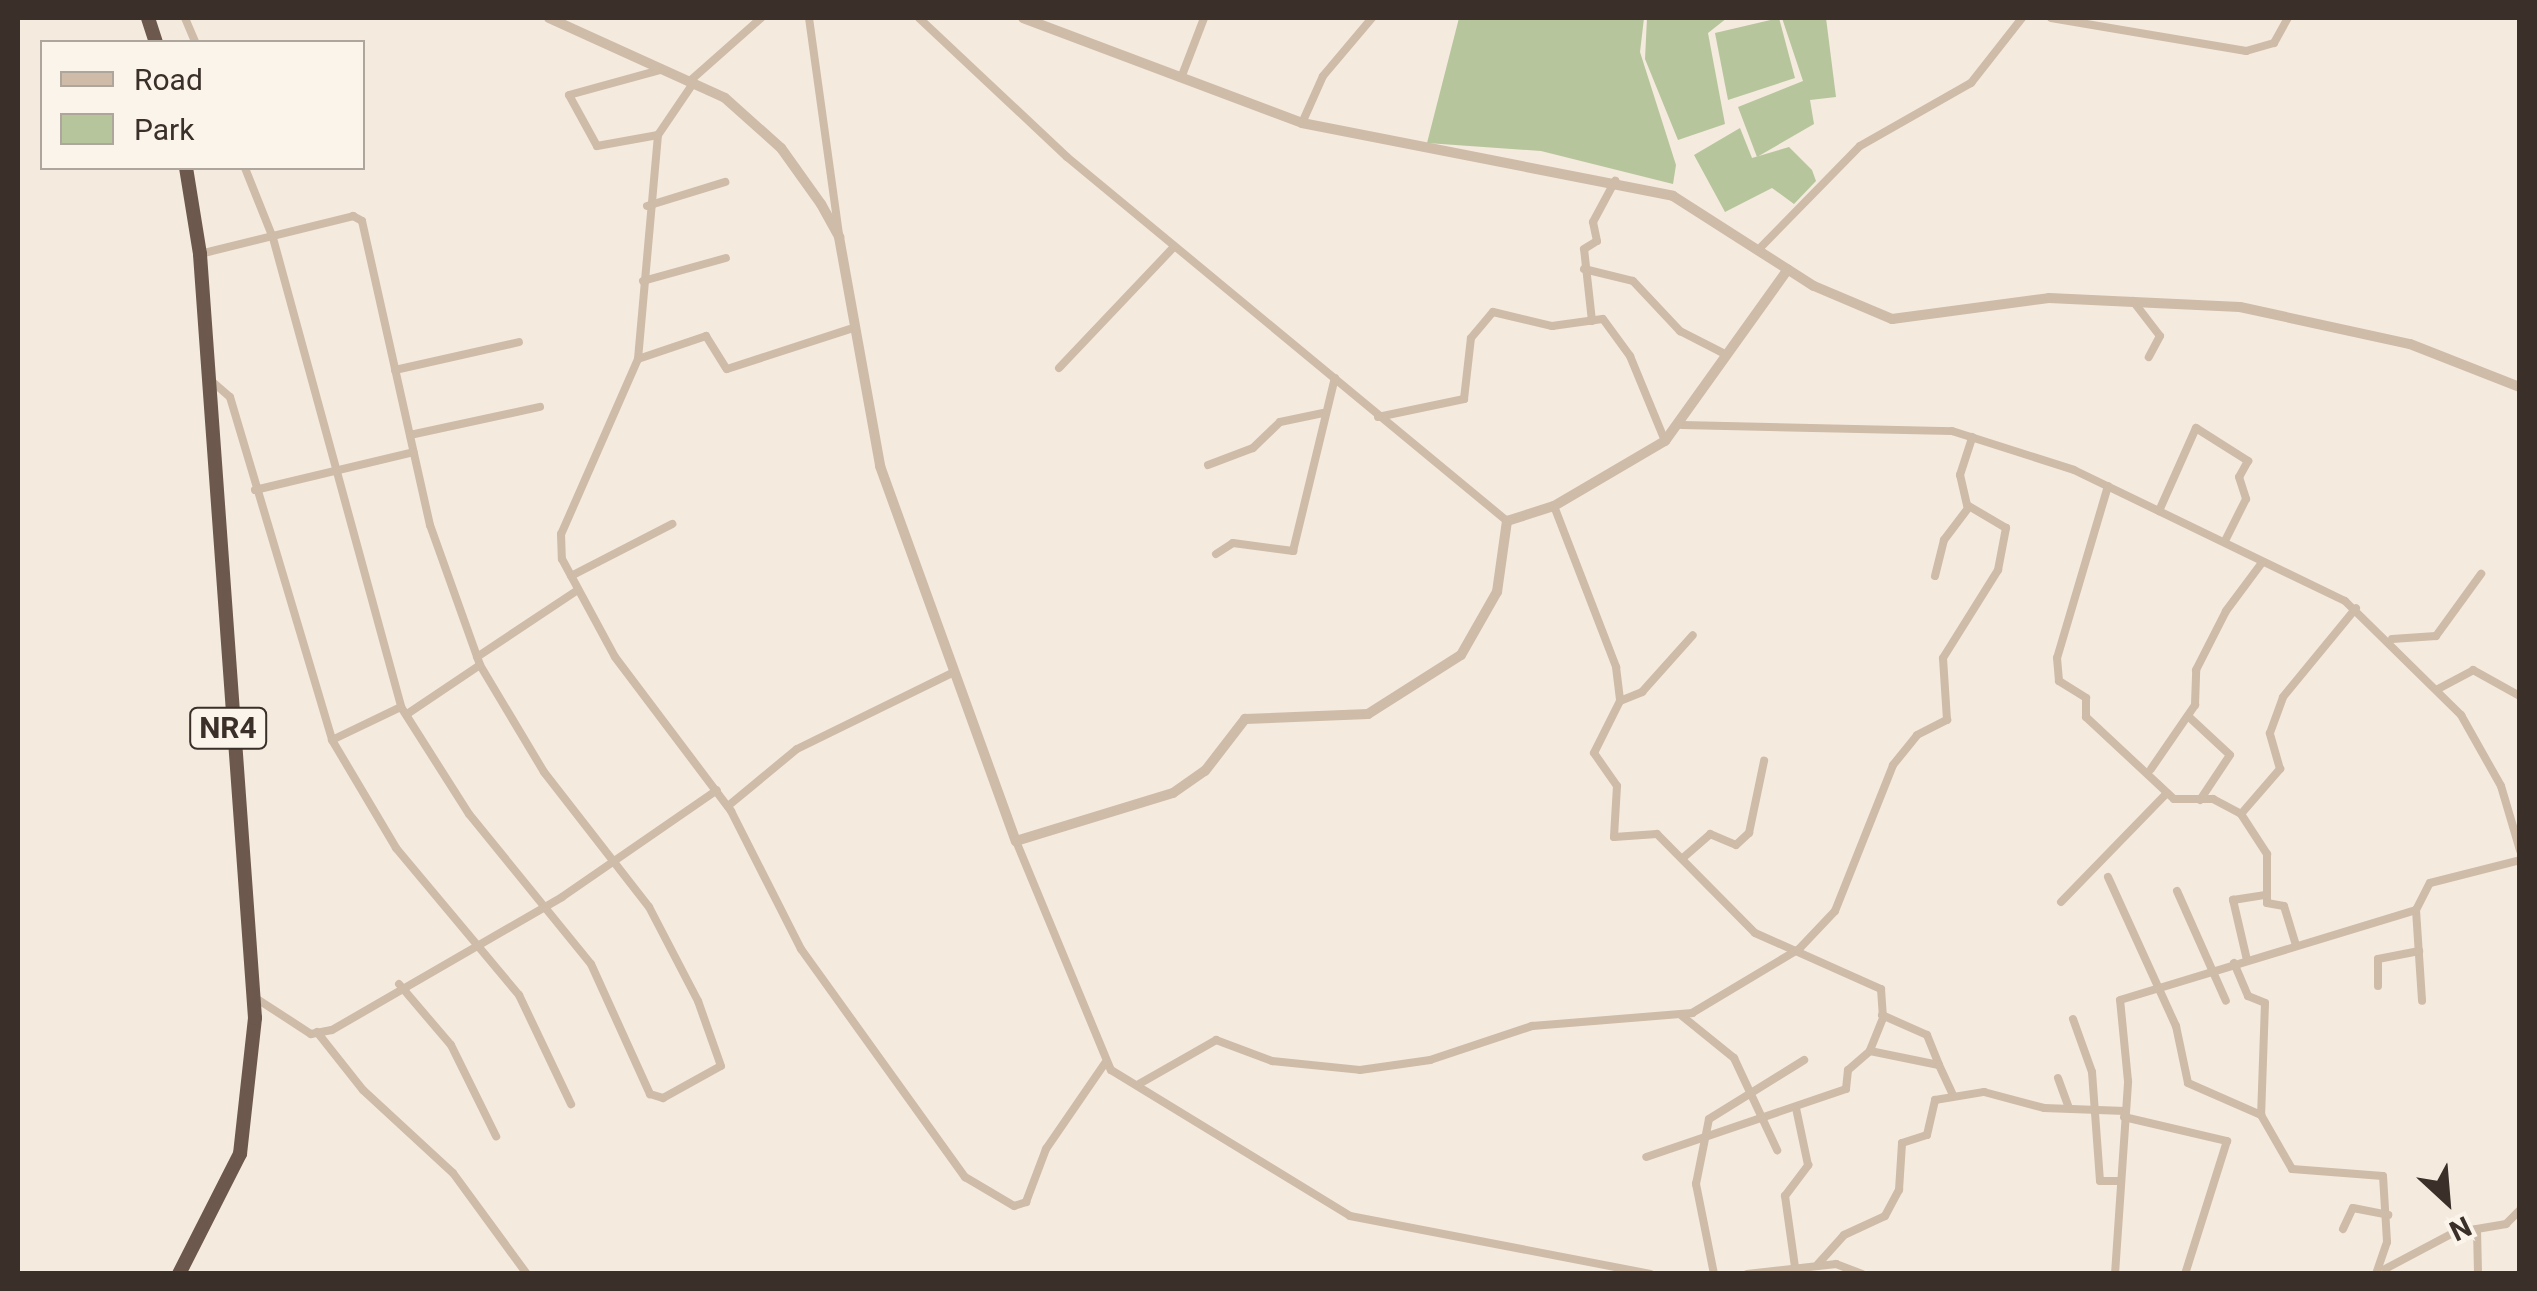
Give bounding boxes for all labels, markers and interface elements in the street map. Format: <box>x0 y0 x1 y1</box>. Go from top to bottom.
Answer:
legend <box>40 40 365 170</box>
text: Road <box>134 62 203 97</box>
text: Park <box>134 112 194 147</box>
road number: NR4 <box>188 703 268 753</box>
north arrow <box>2397 1151 2497 1251</box>
text: N <box>2444 1209 2476 1248</box>

